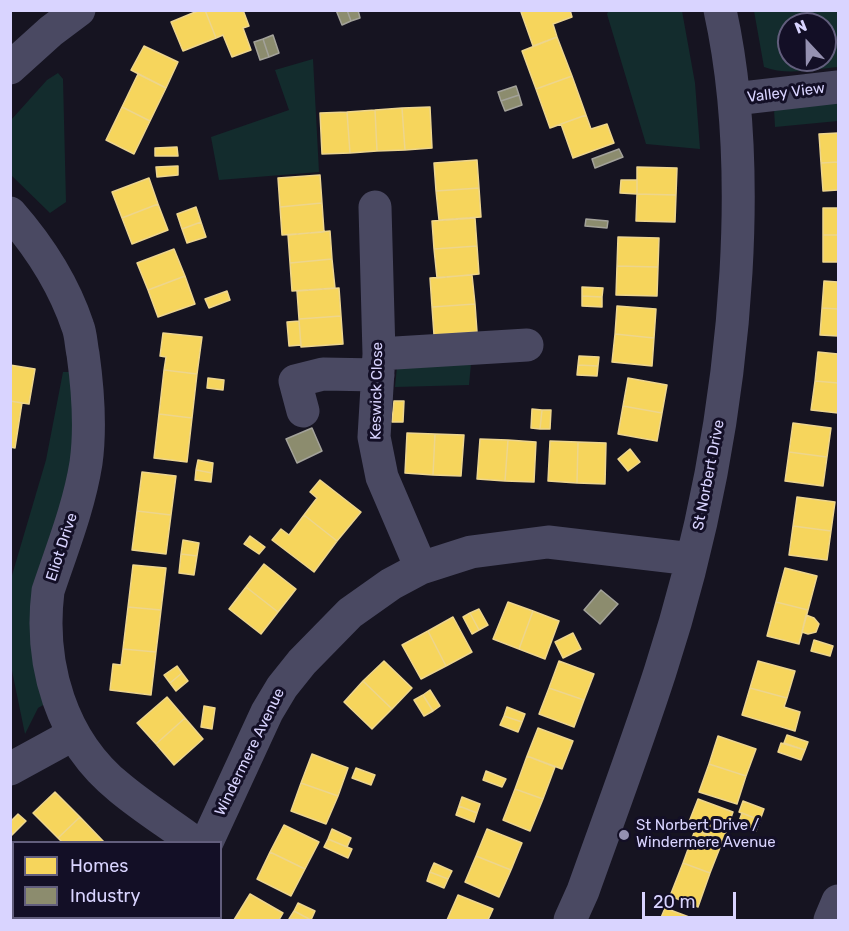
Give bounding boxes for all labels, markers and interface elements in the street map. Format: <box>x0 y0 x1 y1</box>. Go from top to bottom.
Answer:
north arrow <box>777 12 837 72</box>
text: N <box>792 16 810 38</box>
street label: Valley View <box>746 79 826 107</box>
street label: Keswick Close <box>367 342 387 440</box>
street label: St Norbert Drive <box>689 418 729 532</box>
street label: Eliot Drive <box>43 511 81 583</box>
street label: Windermere Avenue <box>211 685 289 819</box>
place label: St Norbert Drive / Windermere Avenue <box>636 817 776 852</box>
marker: St Norbert Drive / Windermere Avenue <box>617 828 631 842</box>
legend <box>12 841 222 919</box>
text: Homes <box>70 855 128 877</box>
scale bar <box>645 880 740 918</box>
text: Industry <box>70 885 140 907</box>
text: 20 m <box>653 891 695 913</box>

